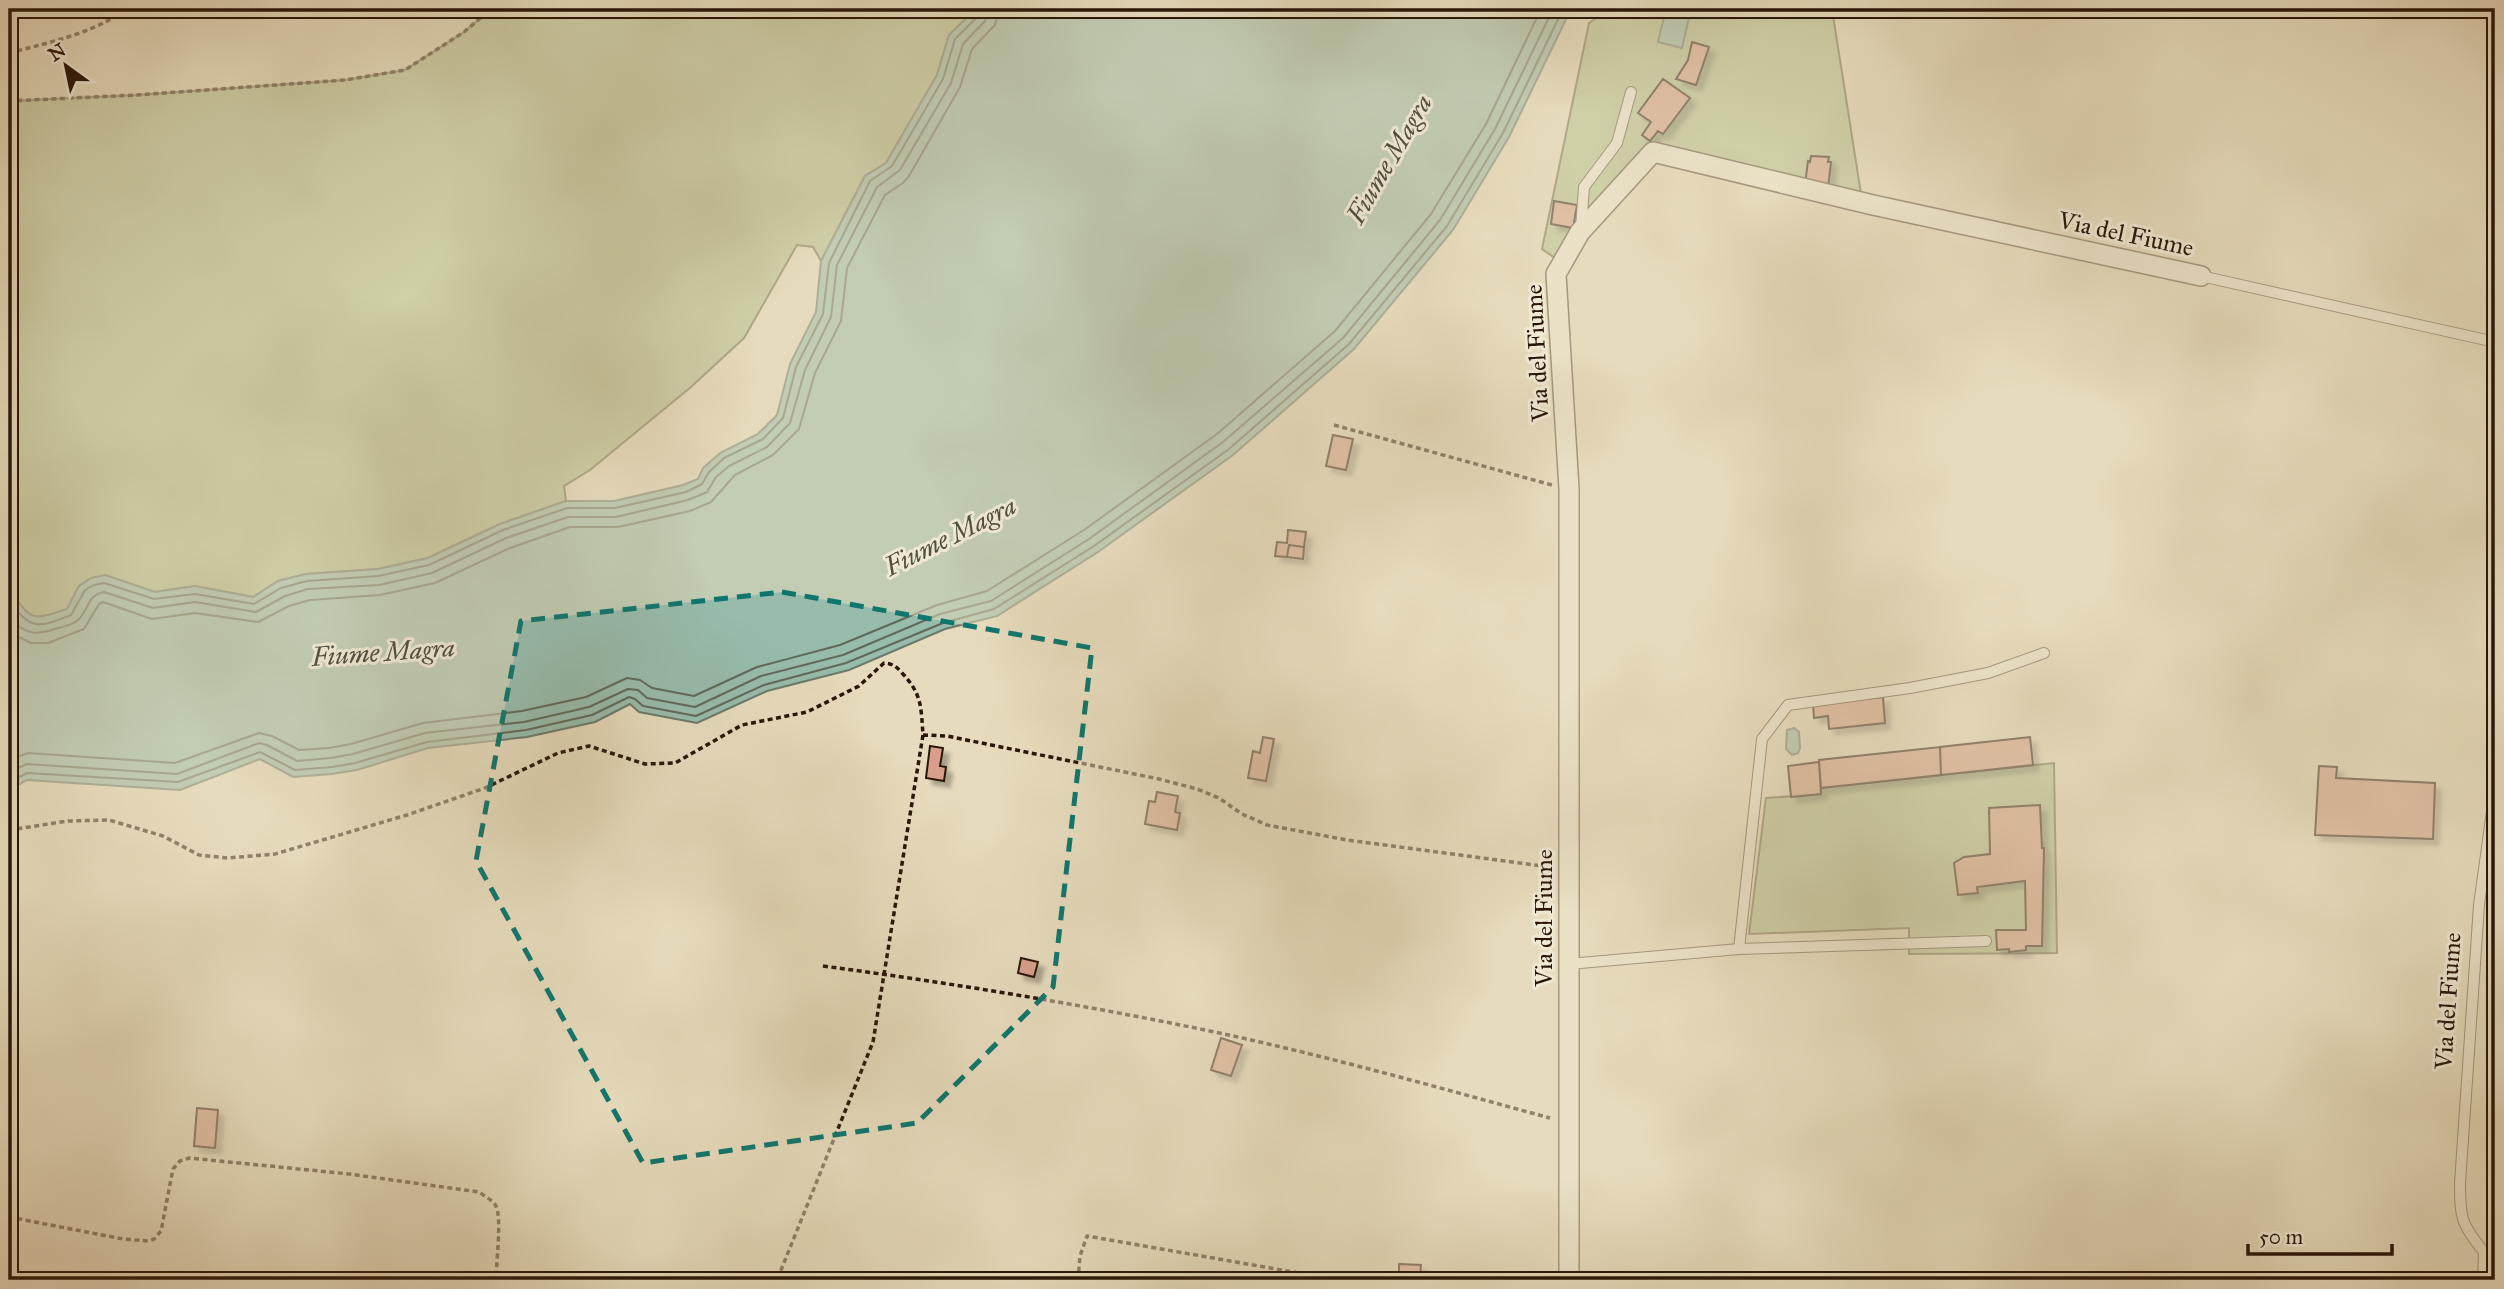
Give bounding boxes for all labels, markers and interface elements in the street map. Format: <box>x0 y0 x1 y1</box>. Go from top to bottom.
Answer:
north arrow <box>32 32 102 102</box>
text: N <box>44 38 70 66</box>
water label: Fiume Magra <box>1339 89 1439 230</box>
street label: Via del Fiume <box>2055 205 2196 263</box>
street label: Via del Fiume <box>1518 284 1556 423</box>
water label: Fiume Magra <box>878 489 1021 583</box>
water label: Fiume Magra <box>309 631 456 673</box>
street label: Via del Fiume <box>1529 849 1559 988</box>
street label: Via del Fiume <box>2428 931 2468 1072</box>
scale bar <box>2248 1212 2392 1256</box>
text: 50 m <box>2259 1224 2304 1250</box>

